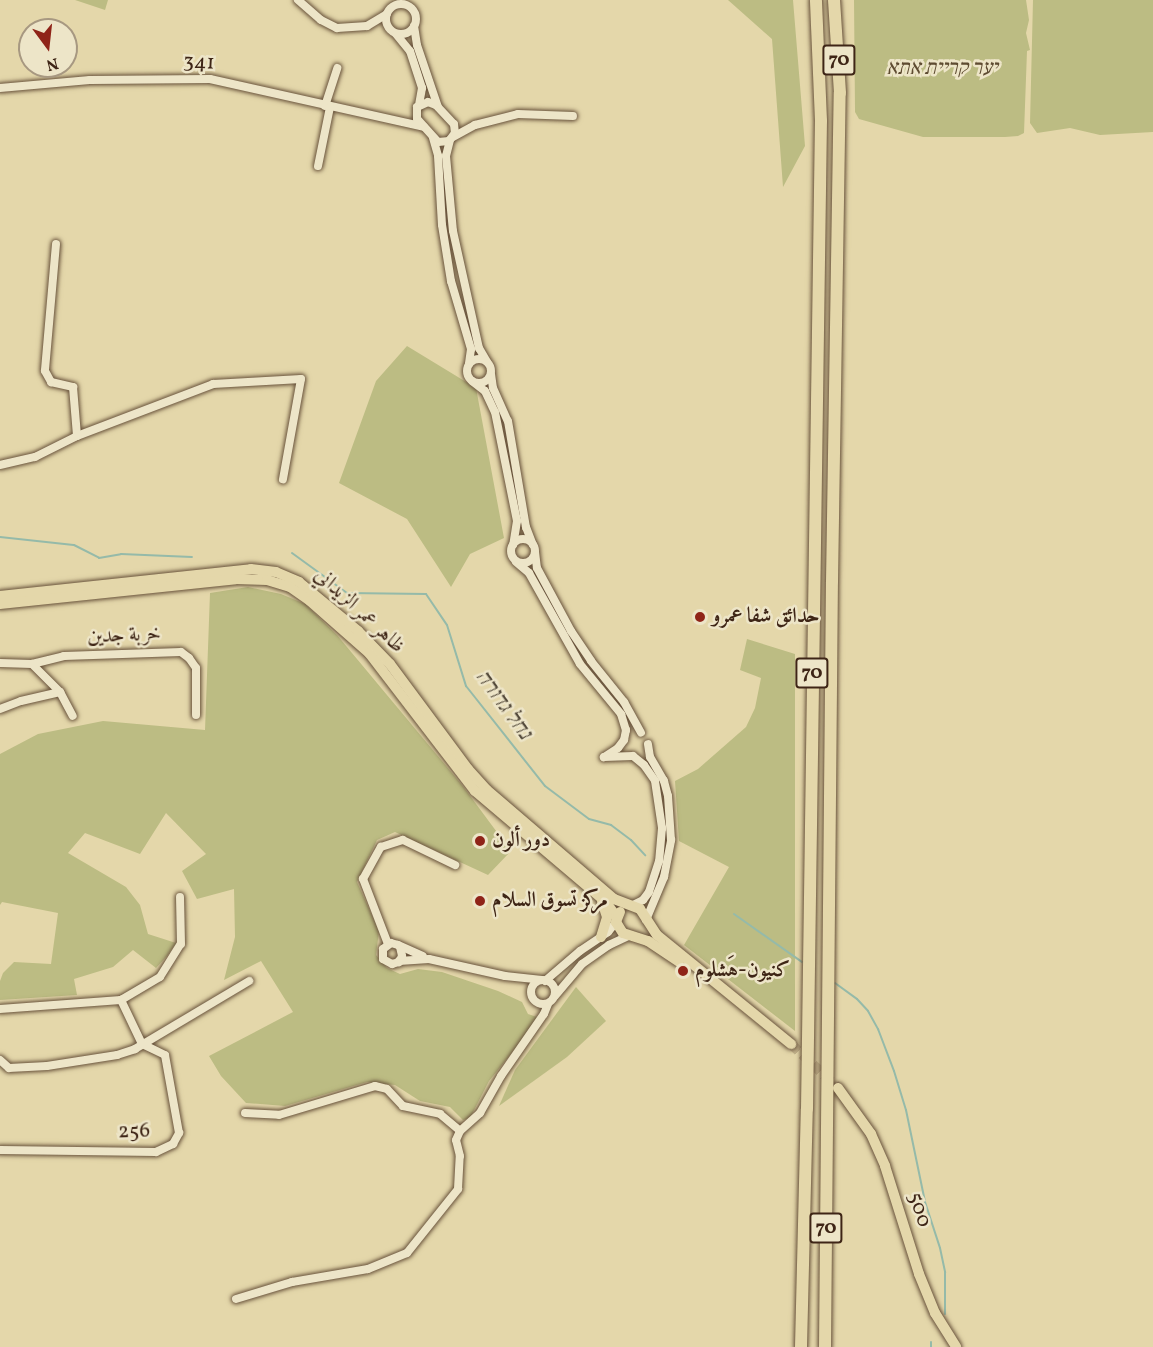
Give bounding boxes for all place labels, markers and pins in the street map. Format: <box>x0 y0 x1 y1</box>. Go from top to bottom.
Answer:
place label: حدائق شفا عمرو <box>712 604 819 630</box>
marker: حدائق شفا عمرو <box>693 610 707 624</box>
place label: دور ألون <box>492 828 550 854</box>
marker: دور ألون <box>473 834 487 848</box>
place label: مركز تسوق السلام <box>492 888 608 914</box>
marker: مركز تسوق السلام <box>473 894 487 908</box>
place label: كنيون-هَشلوم <box>695 958 790 984</box>
marker: كنيون-هَشلوم <box>676 964 690 978</box>

